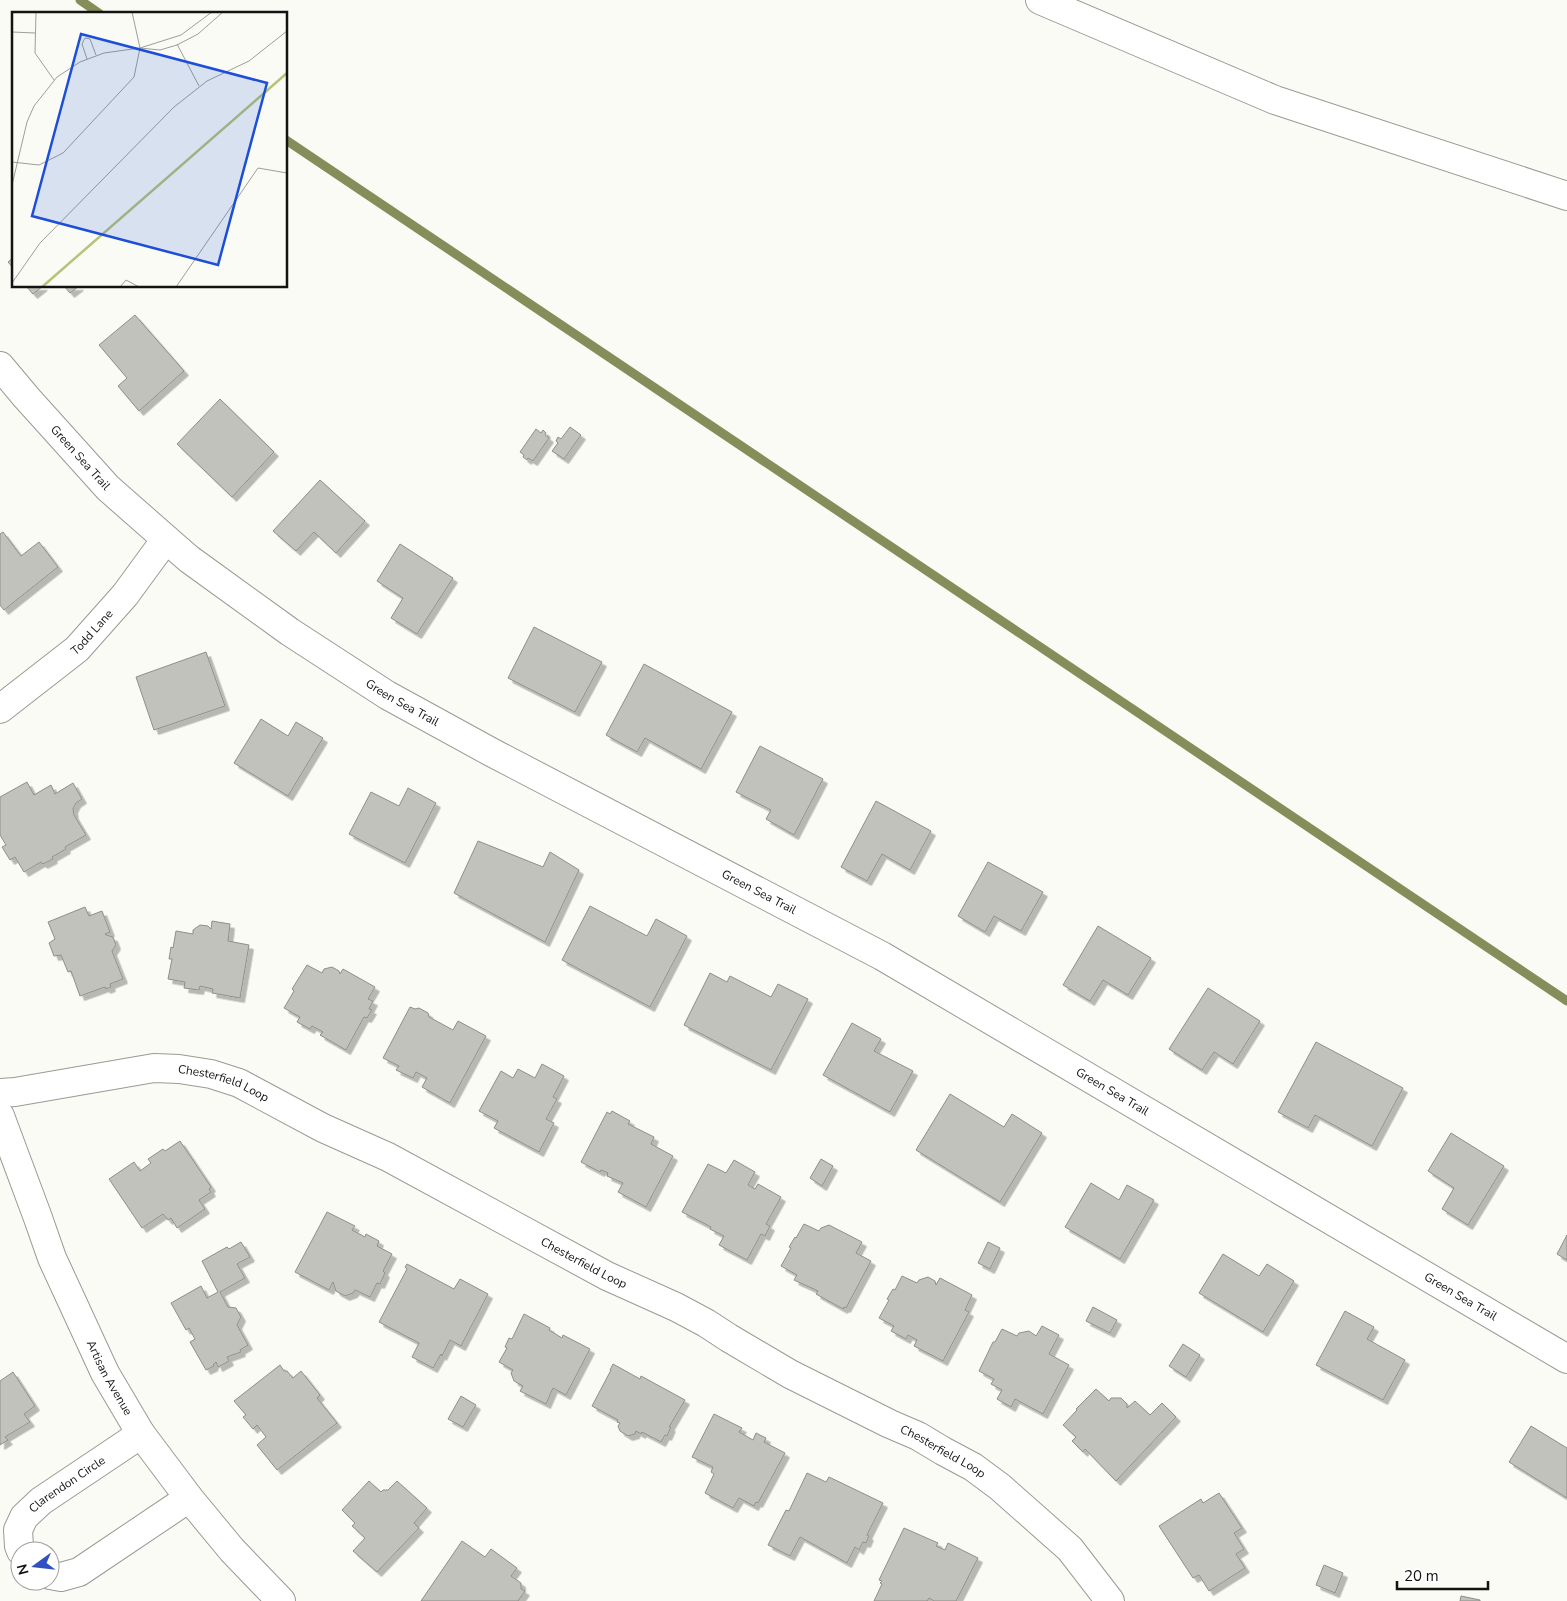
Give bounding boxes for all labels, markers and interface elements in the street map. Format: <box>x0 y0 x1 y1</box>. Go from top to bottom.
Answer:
inset map <box>12 12 288 288</box>
street label: Green Sea Trail <box>47 422 114 494</box>
street label: Todd Lane <box>68 606 117 659</box>
street label: Green Sea Trail <box>362 675 442 730</box>
street label: Green Sea Trail <box>719 866 800 918</box>
street label: Chesterfield Loop <box>177 1061 272 1106</box>
street label: Green Sea Trail <box>1073 1064 1152 1120</box>
street label: Chesterfield Loop <box>538 1233 630 1292</box>
street label: Green Sea Trail <box>1421 1269 1501 1324</box>
street label: Artisan Avenue <box>83 1337 136 1418</box>
street label: Chesterfield Loop <box>898 1421 989 1482</box>
street label: Clarendon Circle <box>25 1452 108 1516</box>
north arrow <box>10 1541 60 1591</box>
scale bar <box>1397 1558 1488 1590</box>
text: N <box>12 1562 33 1577</box>
text: 20 m <box>1404 1566 1439 1586</box>

